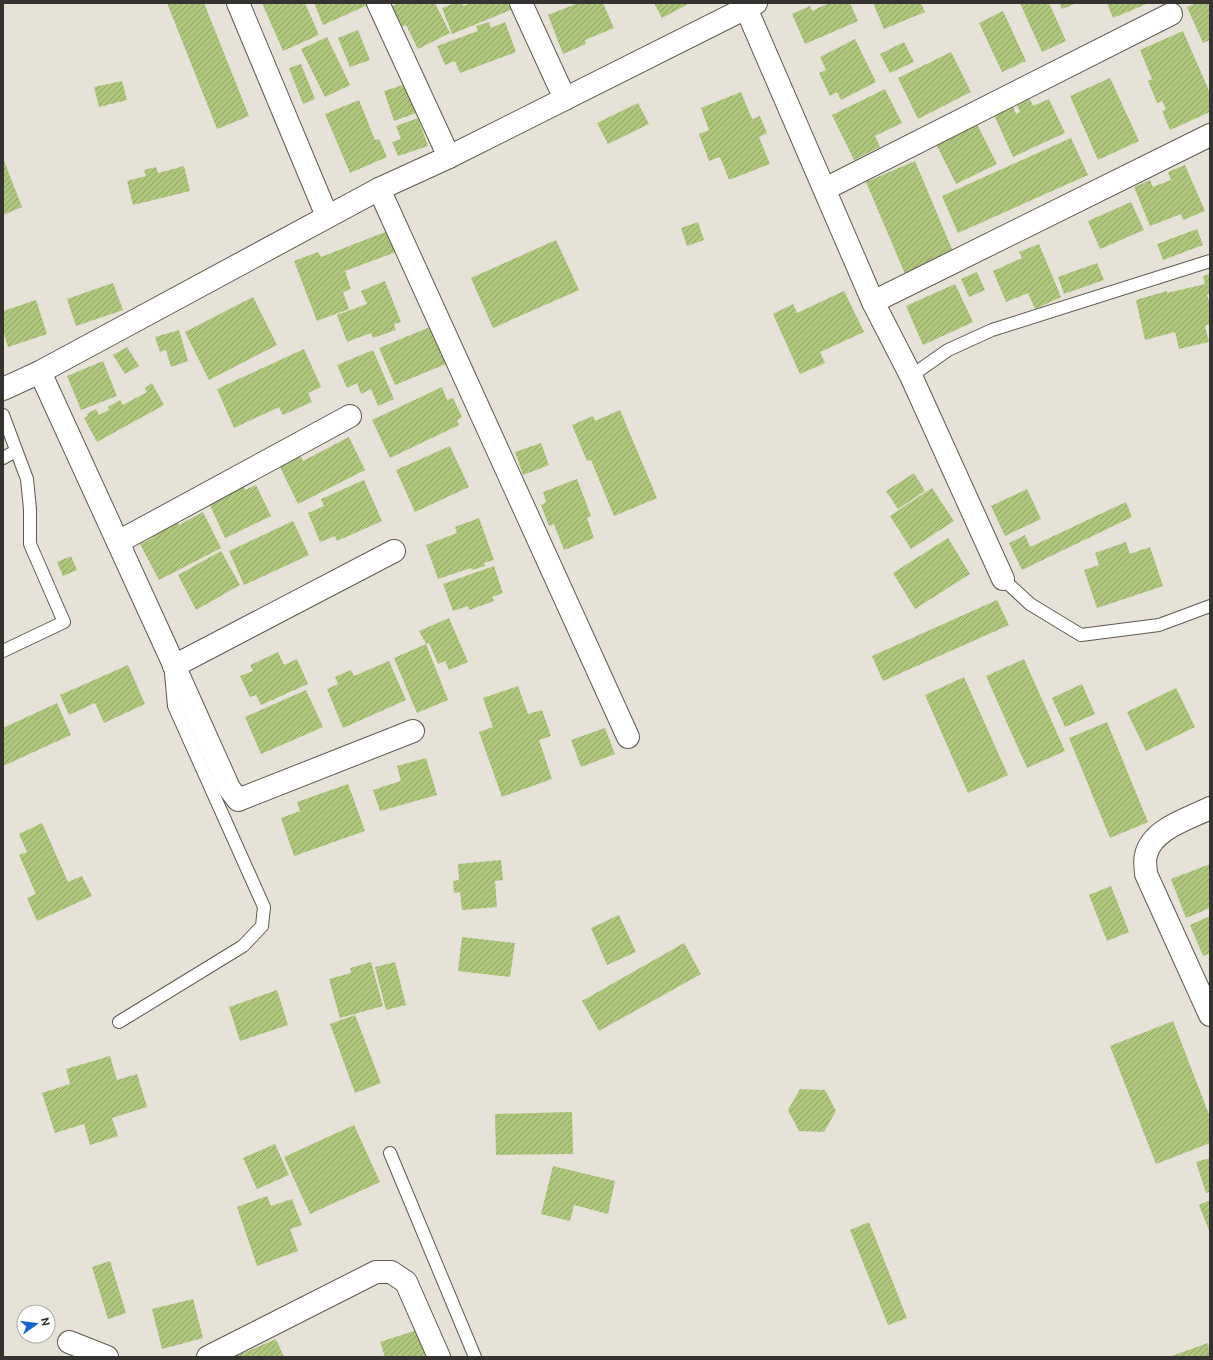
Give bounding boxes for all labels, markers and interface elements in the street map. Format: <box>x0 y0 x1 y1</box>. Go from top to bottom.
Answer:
north arrow <box>16 1304 56 1344</box>
text: N <box>38 1316 53 1327</box>

